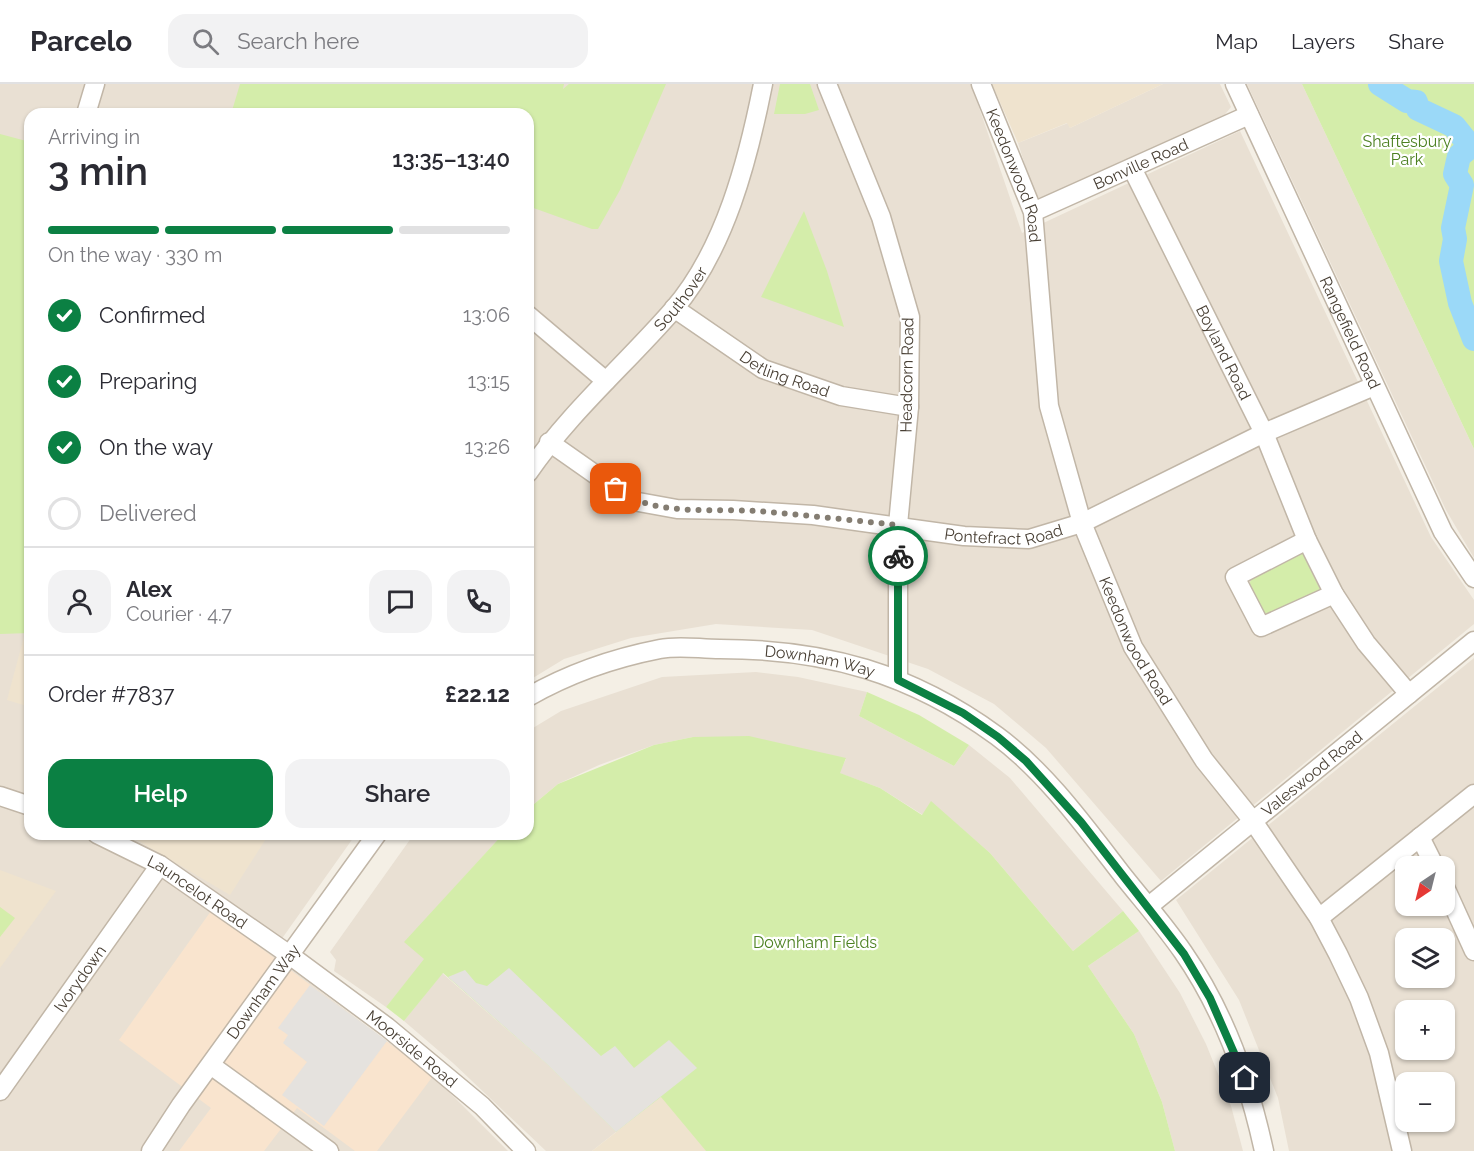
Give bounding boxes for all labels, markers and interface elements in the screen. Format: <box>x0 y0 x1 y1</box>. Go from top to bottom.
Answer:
search box <box>168 14 588 68</box>
text: Parcelo <box>30 25 132 58</box>
icon: search <box>189 25 222 58</box>
text: Search here <box>237 28 359 54</box>
text: Map <box>1215 29 1258 54</box>
text: Layers <box>1291 29 1355 54</box>
text: Share <box>1388 29 1444 54</box>
street label: Keedonwood Road <box>982 106 1045 243</box>
text: Arriving in <box>48 125 140 149</box>
park label: Shaftesbury Park <box>1363 132 1452 169</box>
street label: Bonville Road <box>1090 134 1191 193</box>
text: 13:35–13:40 <box>392 146 510 172</box>
text: 3 min <box>48 148 148 194</box>
text: On the way · 330 m <box>48 243 222 267</box>
street label: Southover <box>650 263 711 335</box>
street label: Rangefield Road <box>1316 273 1385 392</box>
icon: check <box>48 299 81 332</box>
text: Confirmed <box>99 302 206 328</box>
street label: Boyland Road <box>1192 302 1255 403</box>
text: 13:06 <box>463 303 510 327</box>
street label: Headcorn Road <box>896 317 918 433</box>
street label: Detling Road <box>736 347 832 401</box>
icon: check <box>48 365 81 398</box>
text: Preparing <box>99 368 197 394</box>
text: 13:15 <box>468 369 510 393</box>
icon: check <box>48 431 81 464</box>
text: On the way <box>99 434 213 460</box>
text: 13:26 <box>465 435 510 459</box>
pin <box>590 463 641 514</box>
icon: bag <box>599 472 632 505</box>
text: Delivered <box>99 500 197 526</box>
street label: Pontefract Road <box>943 520 1065 549</box>
courier <box>868 526 928 586</box>
icon: bike <box>882 540 915 573</box>
button: person <box>48 570 111 633</box>
button: chat <box>369 570 432 633</box>
button: phone <box>447 570 510 633</box>
street label: Keedonwood Road <box>1096 574 1176 708</box>
text: Alex <box>126 576 172 602</box>
text: Courier · 4.7 <box>126 602 232 626</box>
street label: Downham Way <box>764 641 878 681</box>
text: Order #7837 <box>48 681 174 707</box>
text: £22.12 <box>445 681 510 707</box>
street label: Valeswood Road <box>1258 727 1366 820</box>
button: Help <box>48 759 273 828</box>
button: Share <box>285 759 510 828</box>
street label: Launcelot Road <box>145 851 251 932</box>
north arrow <box>1395 856 1455 916</box>
map controls <box>1395 856 1455 1132</box>
button: layers <box>1395 928 1455 988</box>
park label: Downham Fields <box>753 933 877 952</box>
street label: Downham Way <box>222 940 304 1043</box>
street label: Ivorydown <box>50 941 110 1015</box>
button: + <box>1395 1000 1455 1060</box>
street label: Moorside Road <box>363 1006 461 1091</box>
pin <box>1219 1052 1270 1103</box>
icon: home <box>1228 1061 1261 1094</box>
button: − <box>1395 1072 1455 1132</box>

